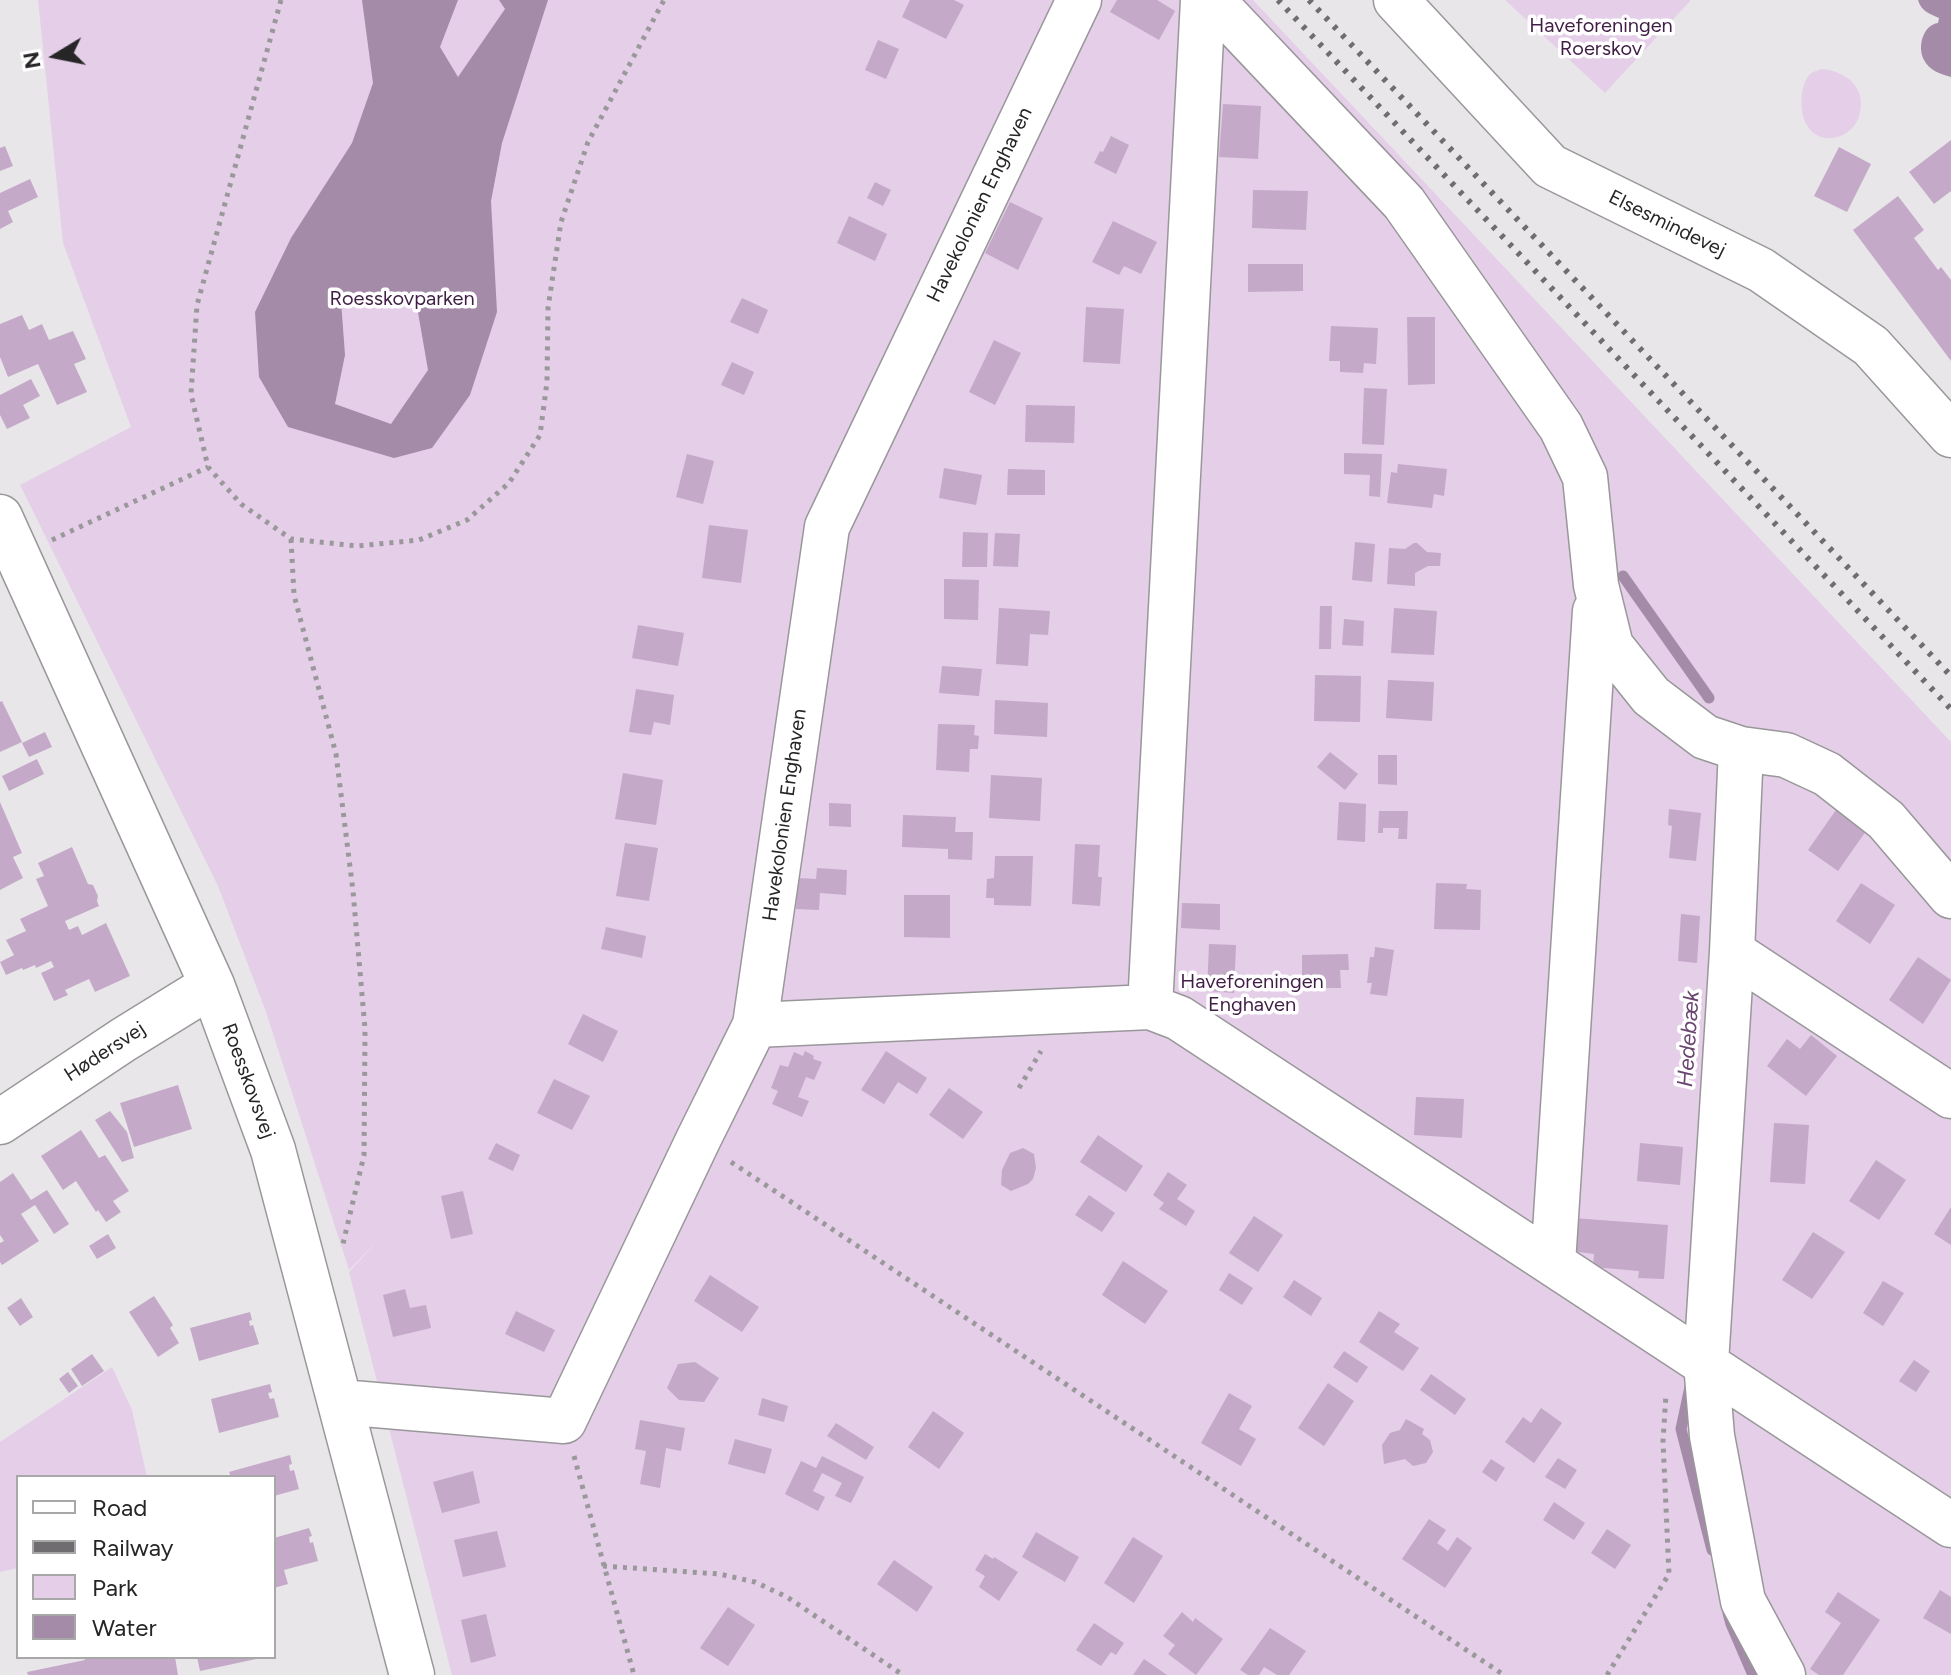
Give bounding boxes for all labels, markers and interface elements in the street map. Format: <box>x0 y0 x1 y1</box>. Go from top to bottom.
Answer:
park label: Haveforeningen Roerskov <box>1529 14 1673 61</box>
north arrow <box>16 16 96 96</box>
text: N <box>17 50 47 71</box>
street label: Havekolonien Enghaven <box>922 103 1038 307</box>
street label: Elsesmindevej <box>1604 185 1730 263</box>
park label: Roesskovparken <box>329 287 475 311</box>
street label: Havekolonien Enghaven <box>758 707 812 923</box>
park label: Haveforeningen Enghaven <box>1180 970 1324 1017</box>
water label: Hedebæk <box>1672 990 1706 1088</box>
street label: Hødersvej <box>60 1017 150 1087</box>
street label: Roesskovsvej <box>216 1020 280 1142</box>
legend <box>16 1475 276 1659</box>
text: Road <box>92 1493 147 1522</box>
text: Railway <box>92 1533 173 1562</box>
text: Park <box>92 1573 138 1602</box>
text: Water <box>92 1613 157 1642</box>

